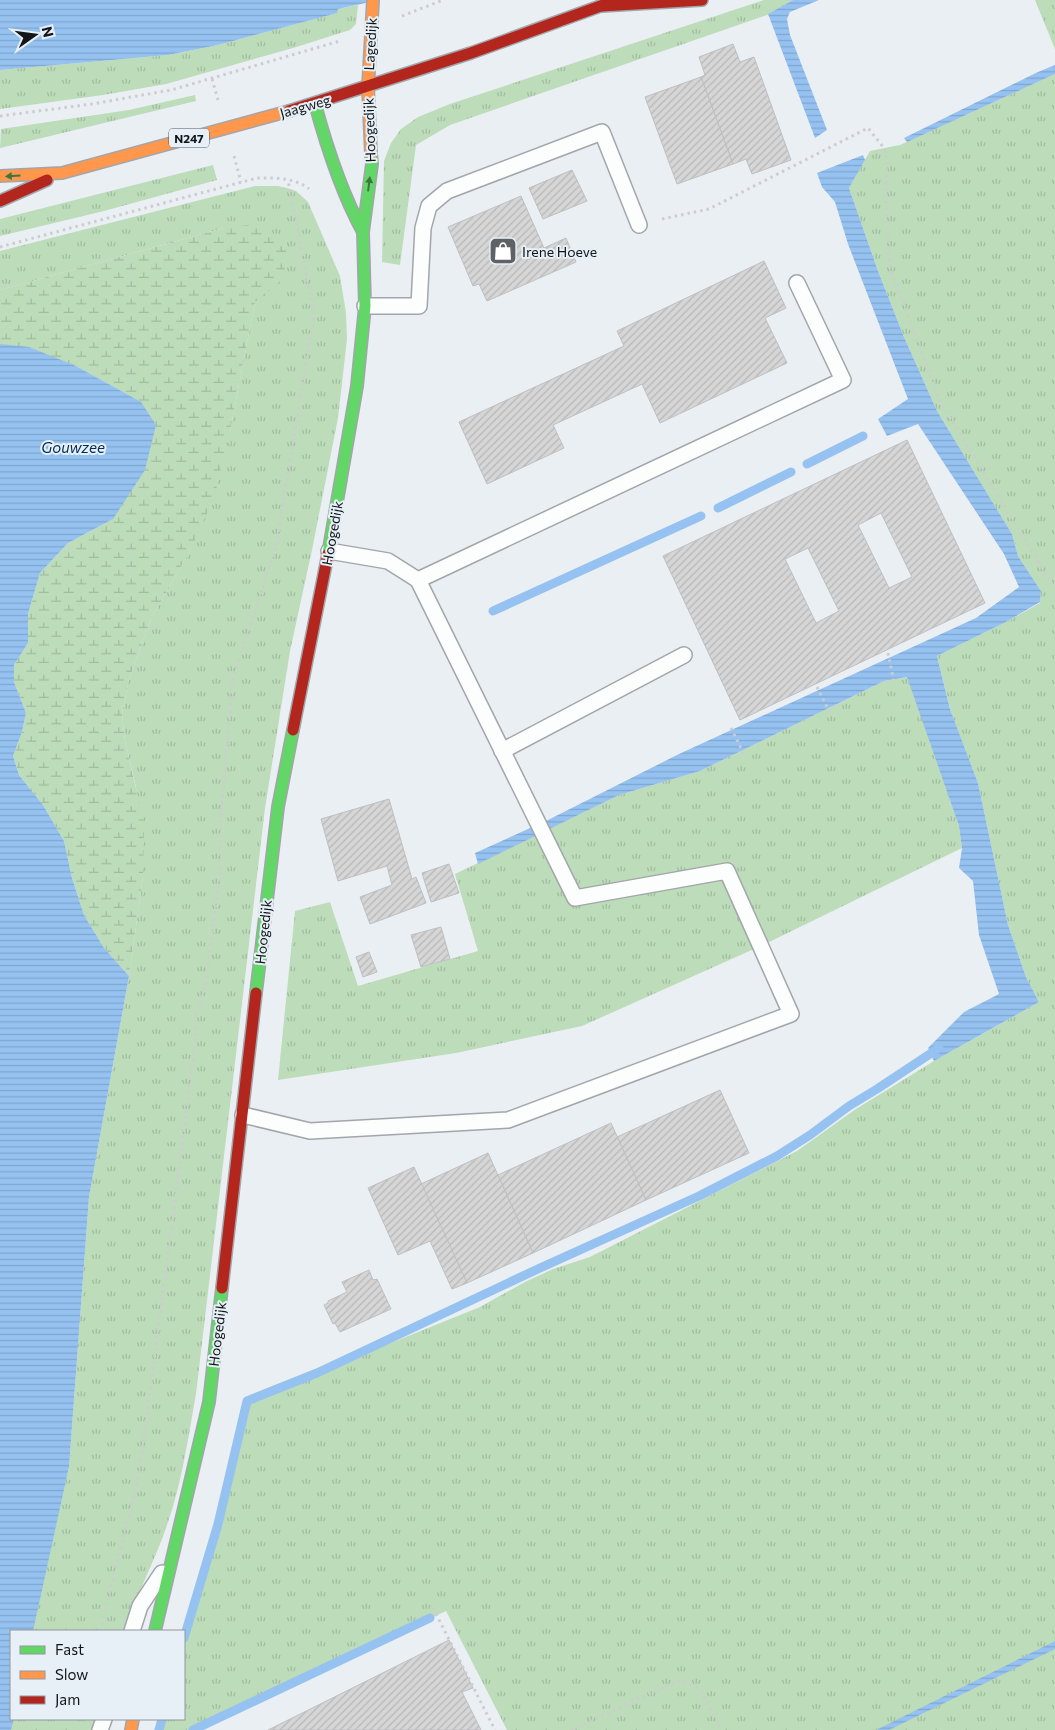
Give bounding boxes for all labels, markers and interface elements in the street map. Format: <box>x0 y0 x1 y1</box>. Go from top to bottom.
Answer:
north arrow <box>10 10 60 60</box>
street label: Lagedijk <box>360 17 380 71</box>
text: N <box>39 25 58 39</box>
street label: Jaagweg <box>278 91 333 121</box>
street label: Hoogedijk <box>359 97 379 163</box>
road number: N247 <box>169 128 209 148</box>
one-way arrow <box>5 172 21 180</box>
one-way arrow <box>365 176 373 192</box>
shop icon: Irene Hoeve <box>488 236 518 266</box>
place label: Irene Hoeve <box>522 243 597 260</box>
water label: Gouwzee <box>41 438 105 456</box>
street label: Hoogedijk <box>318 499 346 566</box>
street label: Hoogedijk <box>251 898 275 965</box>
street label: Hoogedijk <box>205 1300 229 1367</box>
legend <box>10 1630 185 1720</box>
text: Fast <box>55 1640 84 1658</box>
text: Slow <box>55 1665 88 1683</box>
text: Jam <box>55 1690 80 1708</box>

